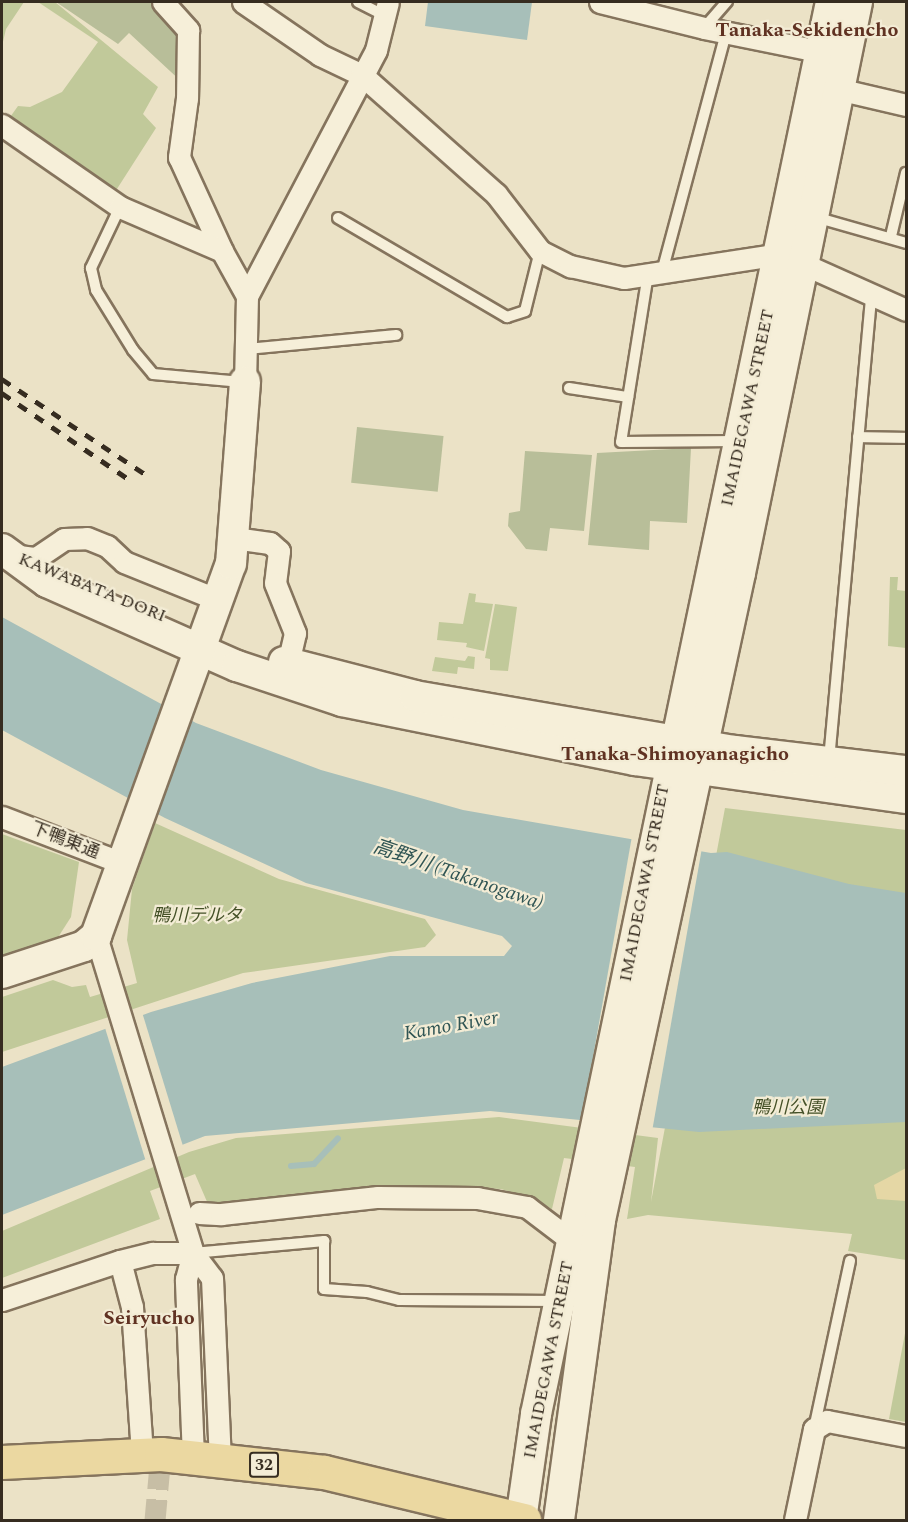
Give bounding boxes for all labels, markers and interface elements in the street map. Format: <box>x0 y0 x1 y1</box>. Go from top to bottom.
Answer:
district label: Tanaka-Sekidencho <box>716 18 898 42</box>
street label: IMAIDEGAWA STREET <box>717 308 779 508</box>
street label: KAWABATA DORI <box>15 549 169 627</box>
district label: Tanaka-Shimoyanagicho <box>561 742 789 766</box>
street label: IMAIDEGAWA STREET <box>615 782 675 984</box>
street label: 下鴨東通 <box>28 818 102 864</box>
water label: 高野川 (Takanogawa) <box>370 835 546 915</box>
park label: 鴨川デルタ <box>152 905 242 927</box>
water label: Kamo River <box>402 1006 500 1046</box>
park label: 鴨川公園 <box>752 1097 824 1119</box>
street label: IMAIDEGAWA STREET <box>519 1259 579 1461</box>
district label: Seiryucho <box>103 1306 195 1330</box>
road number: 32 <box>249 1452 279 1478</box>

